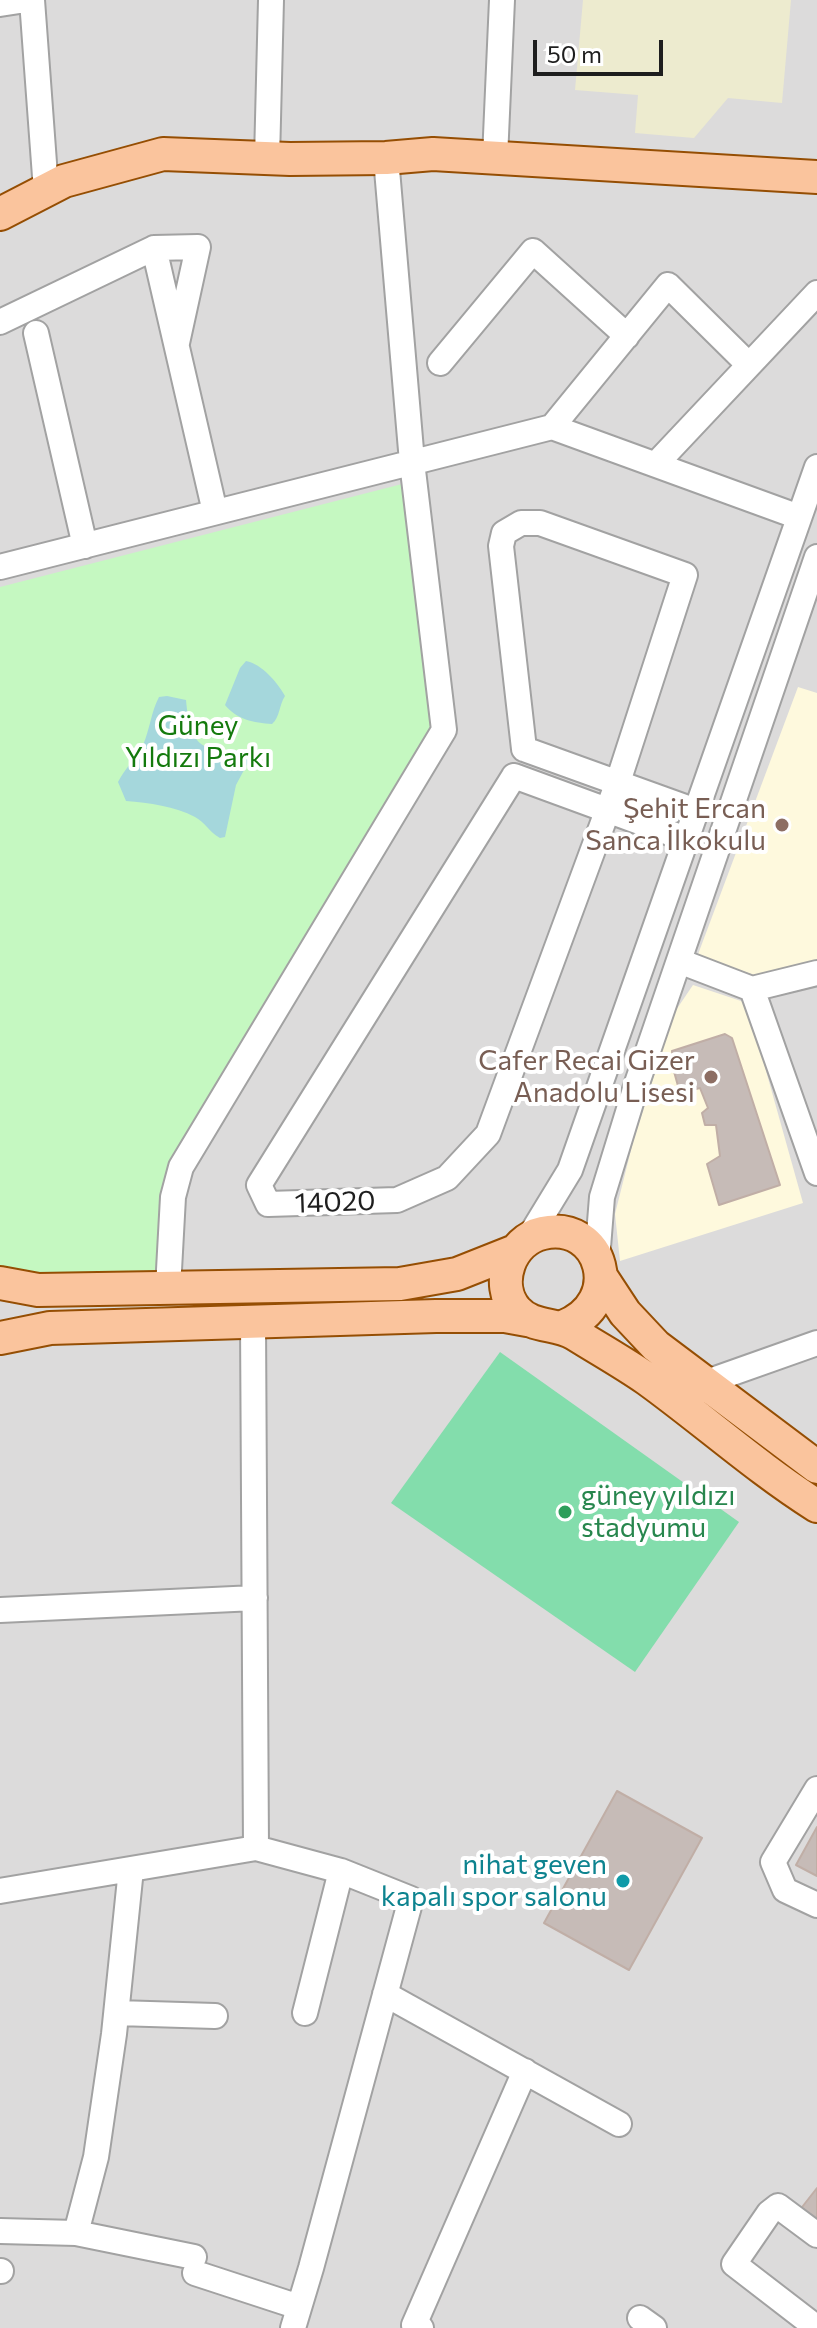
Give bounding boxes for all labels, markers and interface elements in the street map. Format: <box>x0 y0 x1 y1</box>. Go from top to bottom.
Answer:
scale bar <box>537 24 667 74</box>
text: 50 m <box>547 39 602 68</box>
park label: Güney Yıldızı Parkı <box>125 709 271 775</box>
place label: Şehit Ercan Sanca İlkokulu <box>585 792 766 858</box>
marker: Şehit Ercan Sanca İlkokulu <box>773 816 791 834</box>
place label: Cafer Recai Gizer Anadolu Lisesi <box>478 1044 695 1110</box>
marker: Cafer Recai Gizer Anadolu Lisesi <box>702 1068 720 1086</box>
street label: 14020 <box>294 1184 376 1220</box>
place label: güney yıldızı stadyumu <box>581 1479 735 1545</box>
marker: güney yıldızı stadyumu <box>556 1503 574 1521</box>
place label: nihat geven kapalı spor salonu <box>381 1848 607 1914</box>
marker: nihat geven kapalı spor salonu <box>614 1872 632 1890</box>

